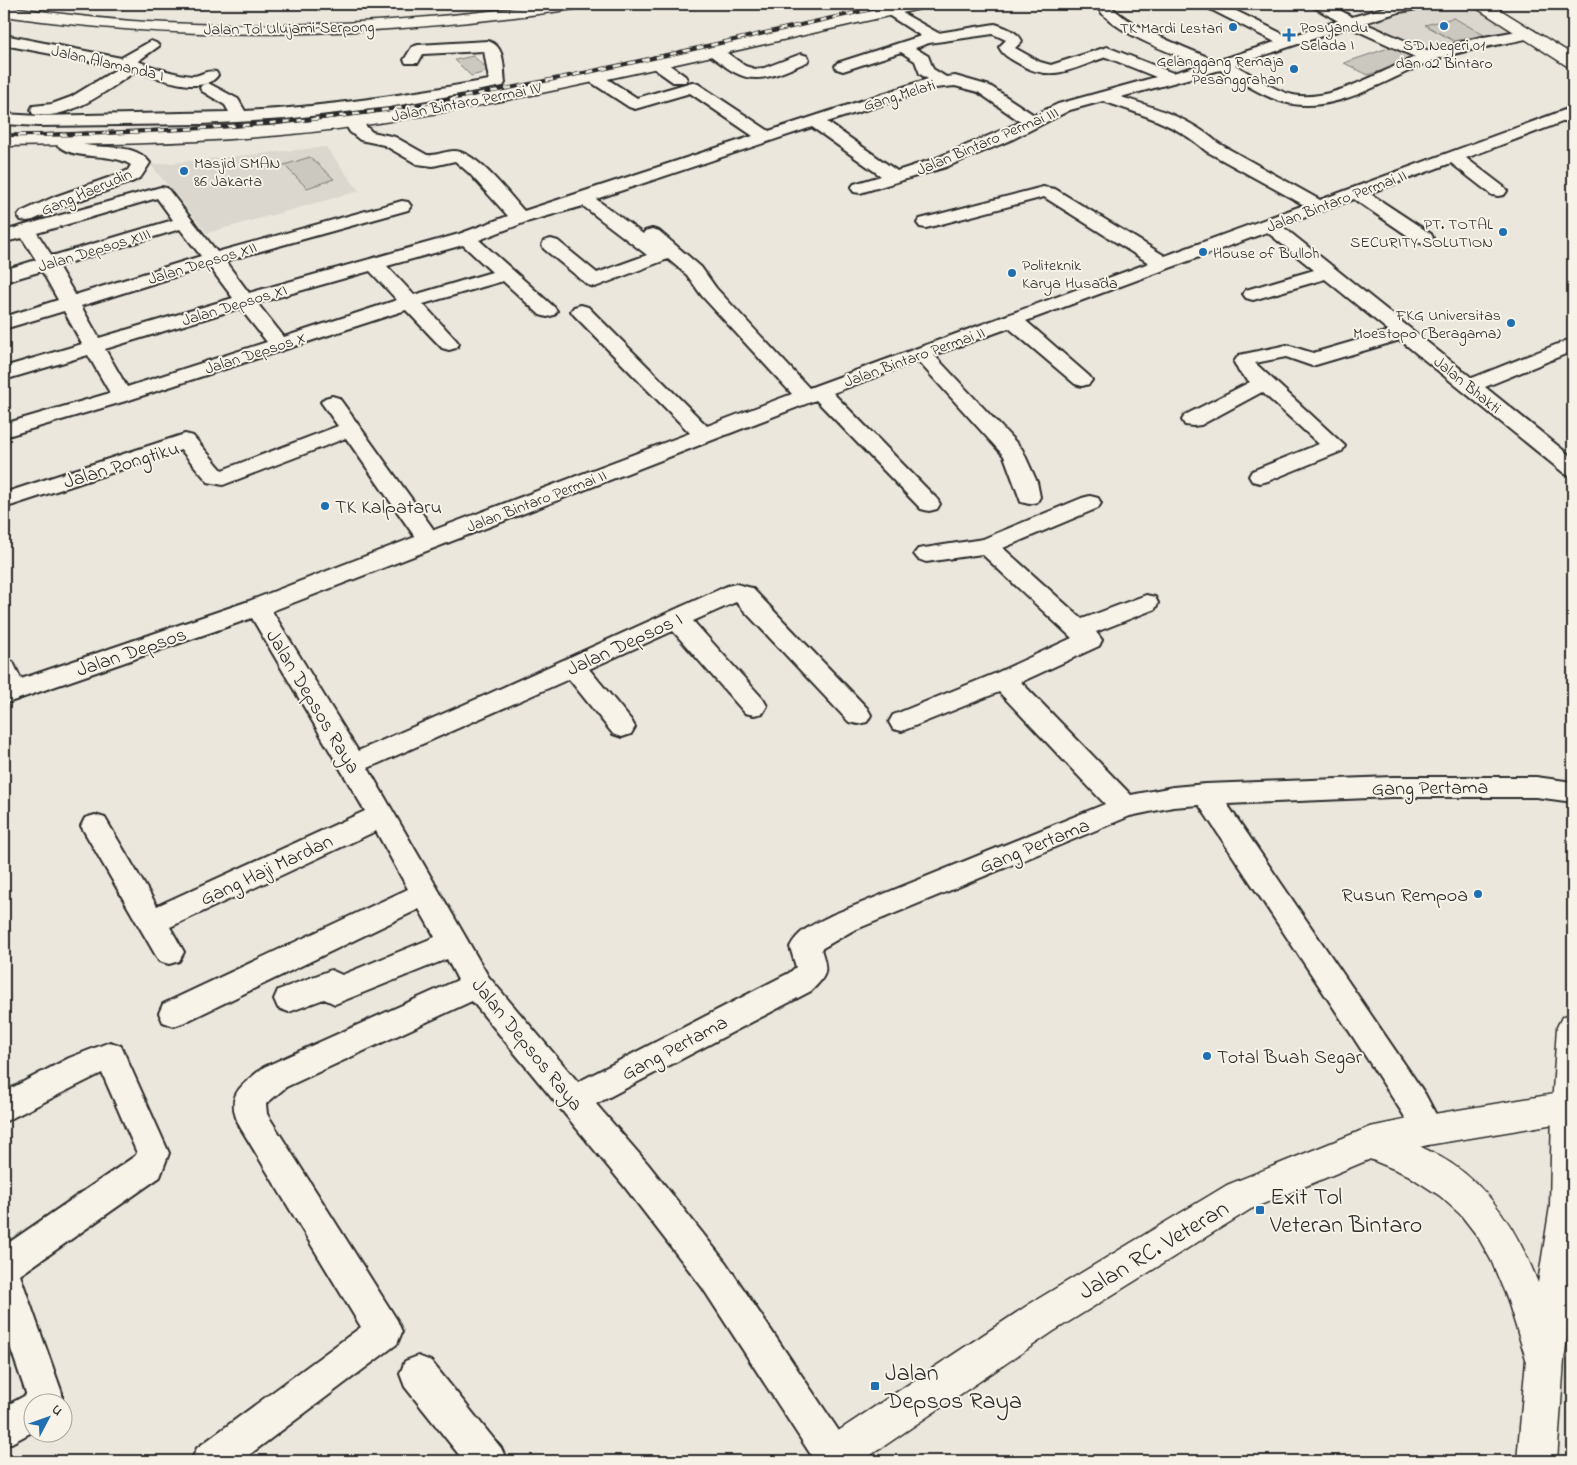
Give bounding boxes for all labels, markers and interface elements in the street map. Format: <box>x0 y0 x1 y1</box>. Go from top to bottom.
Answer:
street label: Jalan Tol Ulujami–Serpong <box>203 16 375 42</box>
place label: Posyandu Selada I <box>1300 16 1368 58</box>
place label: TK Mardi Lestari <box>1120 17 1223 41</box>
marker: SD Negeri 01 dan 02 Bintaro <box>1438 20 1450 32</box>
marker: TK Mardi Lestari <box>1227 21 1239 33</box>
marker: Posyandu Selada I <box>1282 28 1296 42</box>
place label: SD Negeri 01 dan 02 Bintaro <box>1395 34 1493 76</box>
street label: Jalan Alamanda I <box>49 39 166 89</box>
place label: Gelanggang Remaja Pesanggrahan <box>1157 50 1284 92</box>
marker: Gelanggang Remaja Pesanggrahan <box>1288 63 1300 75</box>
street label: Gang Melati <box>861 74 939 118</box>
street label: Jalan Bintaro Permai IV <box>389 77 544 129</box>
street label: Jalan Bintaro Permai III <box>913 101 1063 183</box>
place label: Masjid SMAN 86 Jakarta <box>194 152 280 194</box>
street label: Gang Haerudin <box>38 163 136 223</box>
street label: Jalan Bintaro Permai II <box>1263 164 1410 240</box>
marker: Masjid SMAN 86 Jakarta <box>178 165 190 177</box>
place label: PT. TOTAL SECURITY SOLUTION <box>1350 213 1493 255</box>
street label: Jalan Depsos XIII <box>35 222 154 279</box>
marker: PT. TOTAL SECURITY SOLUTION <box>1497 226 1509 238</box>
street label: Jalan Depsos XII <box>145 236 260 292</box>
place label: House of Bulloh <box>1213 242 1319 266</box>
marker: House of Bulloh <box>1197 246 1209 258</box>
place label: Politeknik Karya Husada <box>1022 254 1118 296</box>
marker: Politeknik Karya Husada <box>1006 267 1018 279</box>
street label: Jalan Depsos XI <box>179 279 290 333</box>
place label: FKG Universitas Moestopo (Beragama) <box>1353 304 1501 346</box>
marker: FKG Universitas Moestopo (Beragama) <box>1505 317 1517 329</box>
street label: Jalan Bintaro Permai II <box>841 321 989 395</box>
street label: Jalan Depsos X <box>202 326 309 382</box>
street label: Jalan Bhakti <box>1428 351 1506 420</box>
street label: Jalan Pongtiku <box>60 435 183 499</box>
street label: Jalan Bintaro Permai II <box>463 464 610 540</box>
place label: TK Kalpataru <box>335 494 442 523</box>
marker: TK Kalpataru <box>319 500 331 512</box>
street label: Jalan Depsos I <box>562 606 688 685</box>
street label: Jalan Depsos <box>73 621 191 686</box>
street label: Jalan Depsos Raya <box>257 625 366 780</box>
street label: Gang Pertama <box>1372 774 1489 806</box>
street label: Gang Pertama <box>975 812 1095 884</box>
street label: Gang Haji Mardan <box>196 828 339 916</box>
place label: Rusun Rempoa <box>1342 882 1468 911</box>
marker: Rusun Rempoa <box>1472 888 1484 900</box>
street label: Jalan Depsos Raya <box>463 973 589 1118</box>
street label: Gang Pertama <box>617 1009 734 1090</box>
place label: Total Buah Segar <box>1217 1044 1363 1074</box>
marker: Total Buah Segar <box>1201 1050 1213 1062</box>
place label: Exit Tol Veteran Bintaro <box>1269 1181 1422 1244</box>
street label: Jalan RC. Veteran <box>1072 1192 1236 1310</box>
marker: Exit Tol Veteran Bintaro <box>1254 1204 1266 1216</box>
place label: Jalan Depsos Raya <box>884 1357 1022 1421</box>
marker: Jalan Depsos Raya <box>869 1380 881 1392</box>
north arrow <box>22 1392 72 1442</box>
text: U <box>46 1400 68 1421</box>

